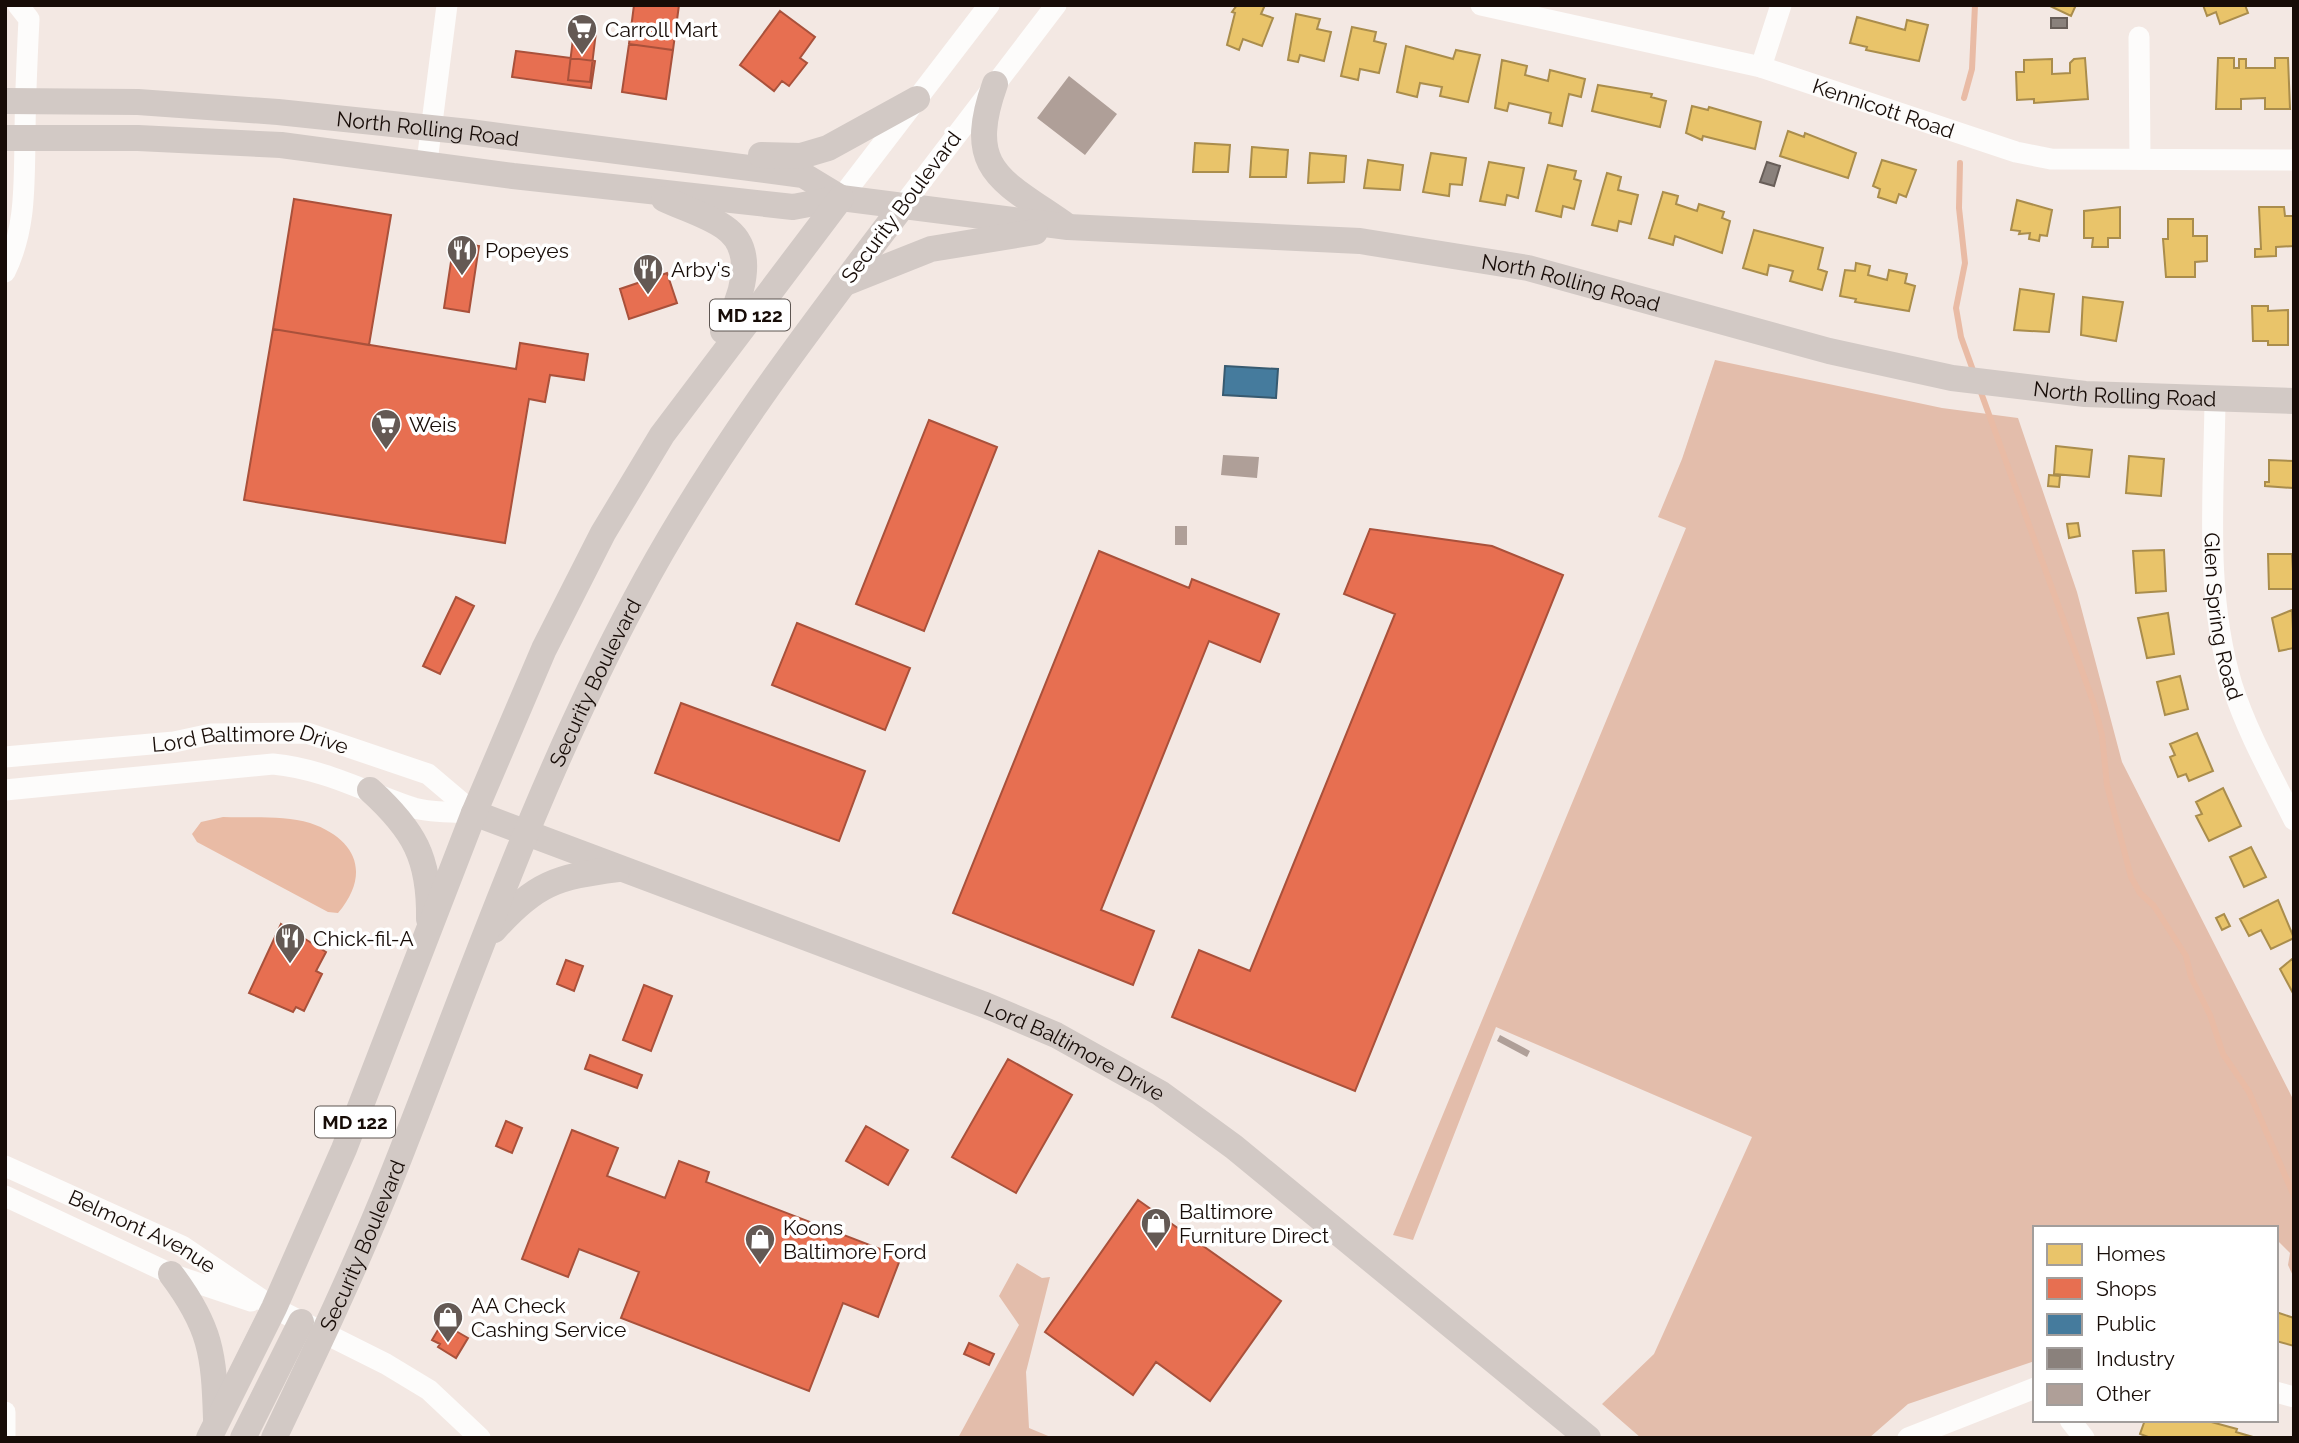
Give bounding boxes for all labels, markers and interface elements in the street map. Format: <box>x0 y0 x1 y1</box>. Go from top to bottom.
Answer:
supermarket icon: Carroll Mart <box>565 12 599 56</box>
place label: Carroll Mart <box>605 17 718 42</box>
street label: Kennicott Road <box>1809 73 1958 143</box>
street label: North Rolling Road <box>335 106 521 151</box>
street label: Security Boulevard <box>836 126 966 288</box>
restaurant icon: Popeyes <box>445 233 479 277</box>
place label: Popeyes <box>485 238 569 263</box>
street label: North Rolling Road <box>1480 248 1663 316</box>
restaurant icon: Arby's <box>631 252 665 296</box>
place label: Arby's <box>671 257 731 282</box>
road number: MD 122 <box>710 300 790 330</box>
street label: North Rolling Road <box>2032 375 2217 411</box>
supermarket icon: Weis <box>369 407 403 451</box>
place label: Weis <box>409 412 457 437</box>
street label: Glen Spring Road <box>2200 532 2249 703</box>
street label: Security Boulevard <box>544 594 646 770</box>
street label: Lord Baltimore Drive <box>151 719 352 759</box>
restaurant icon: Chick-fil-A <box>273 921 307 965</box>
place label: Chick-fil-A <box>313 926 414 951</box>
street label: Lord Baltimore Drive <box>980 994 1169 1106</box>
road number: MD 122 <box>315 1106 395 1138</box>
street label: Security Boulevard <box>314 1156 410 1335</box>
street label: Belmont Avenue <box>65 1184 221 1278</box>
place label: Baltimore Furniture Direct <box>1179 1199 1329 1248</box>
shop icon: Baltimore Furniture Direct <box>1139 1206 1173 1250</box>
place label: Koons Baltimore Ford <box>783 1215 927 1264</box>
shop icon: Koons Baltimore Ford <box>743 1222 777 1266</box>
legend <box>2033 1226 2278 1422</box>
text: Homes <box>2096 1241 2166 1266</box>
text: Shops <box>2096 1276 2157 1301</box>
place label: AA Check Cashing Service <box>471 1293 626 1342</box>
shop icon: AA Check Cashing Service <box>431 1300 465 1344</box>
text: Public <box>2096 1311 2156 1336</box>
text: Industry <box>2096 1346 2175 1371</box>
text: Other <box>2096 1381 2151 1406</box>

